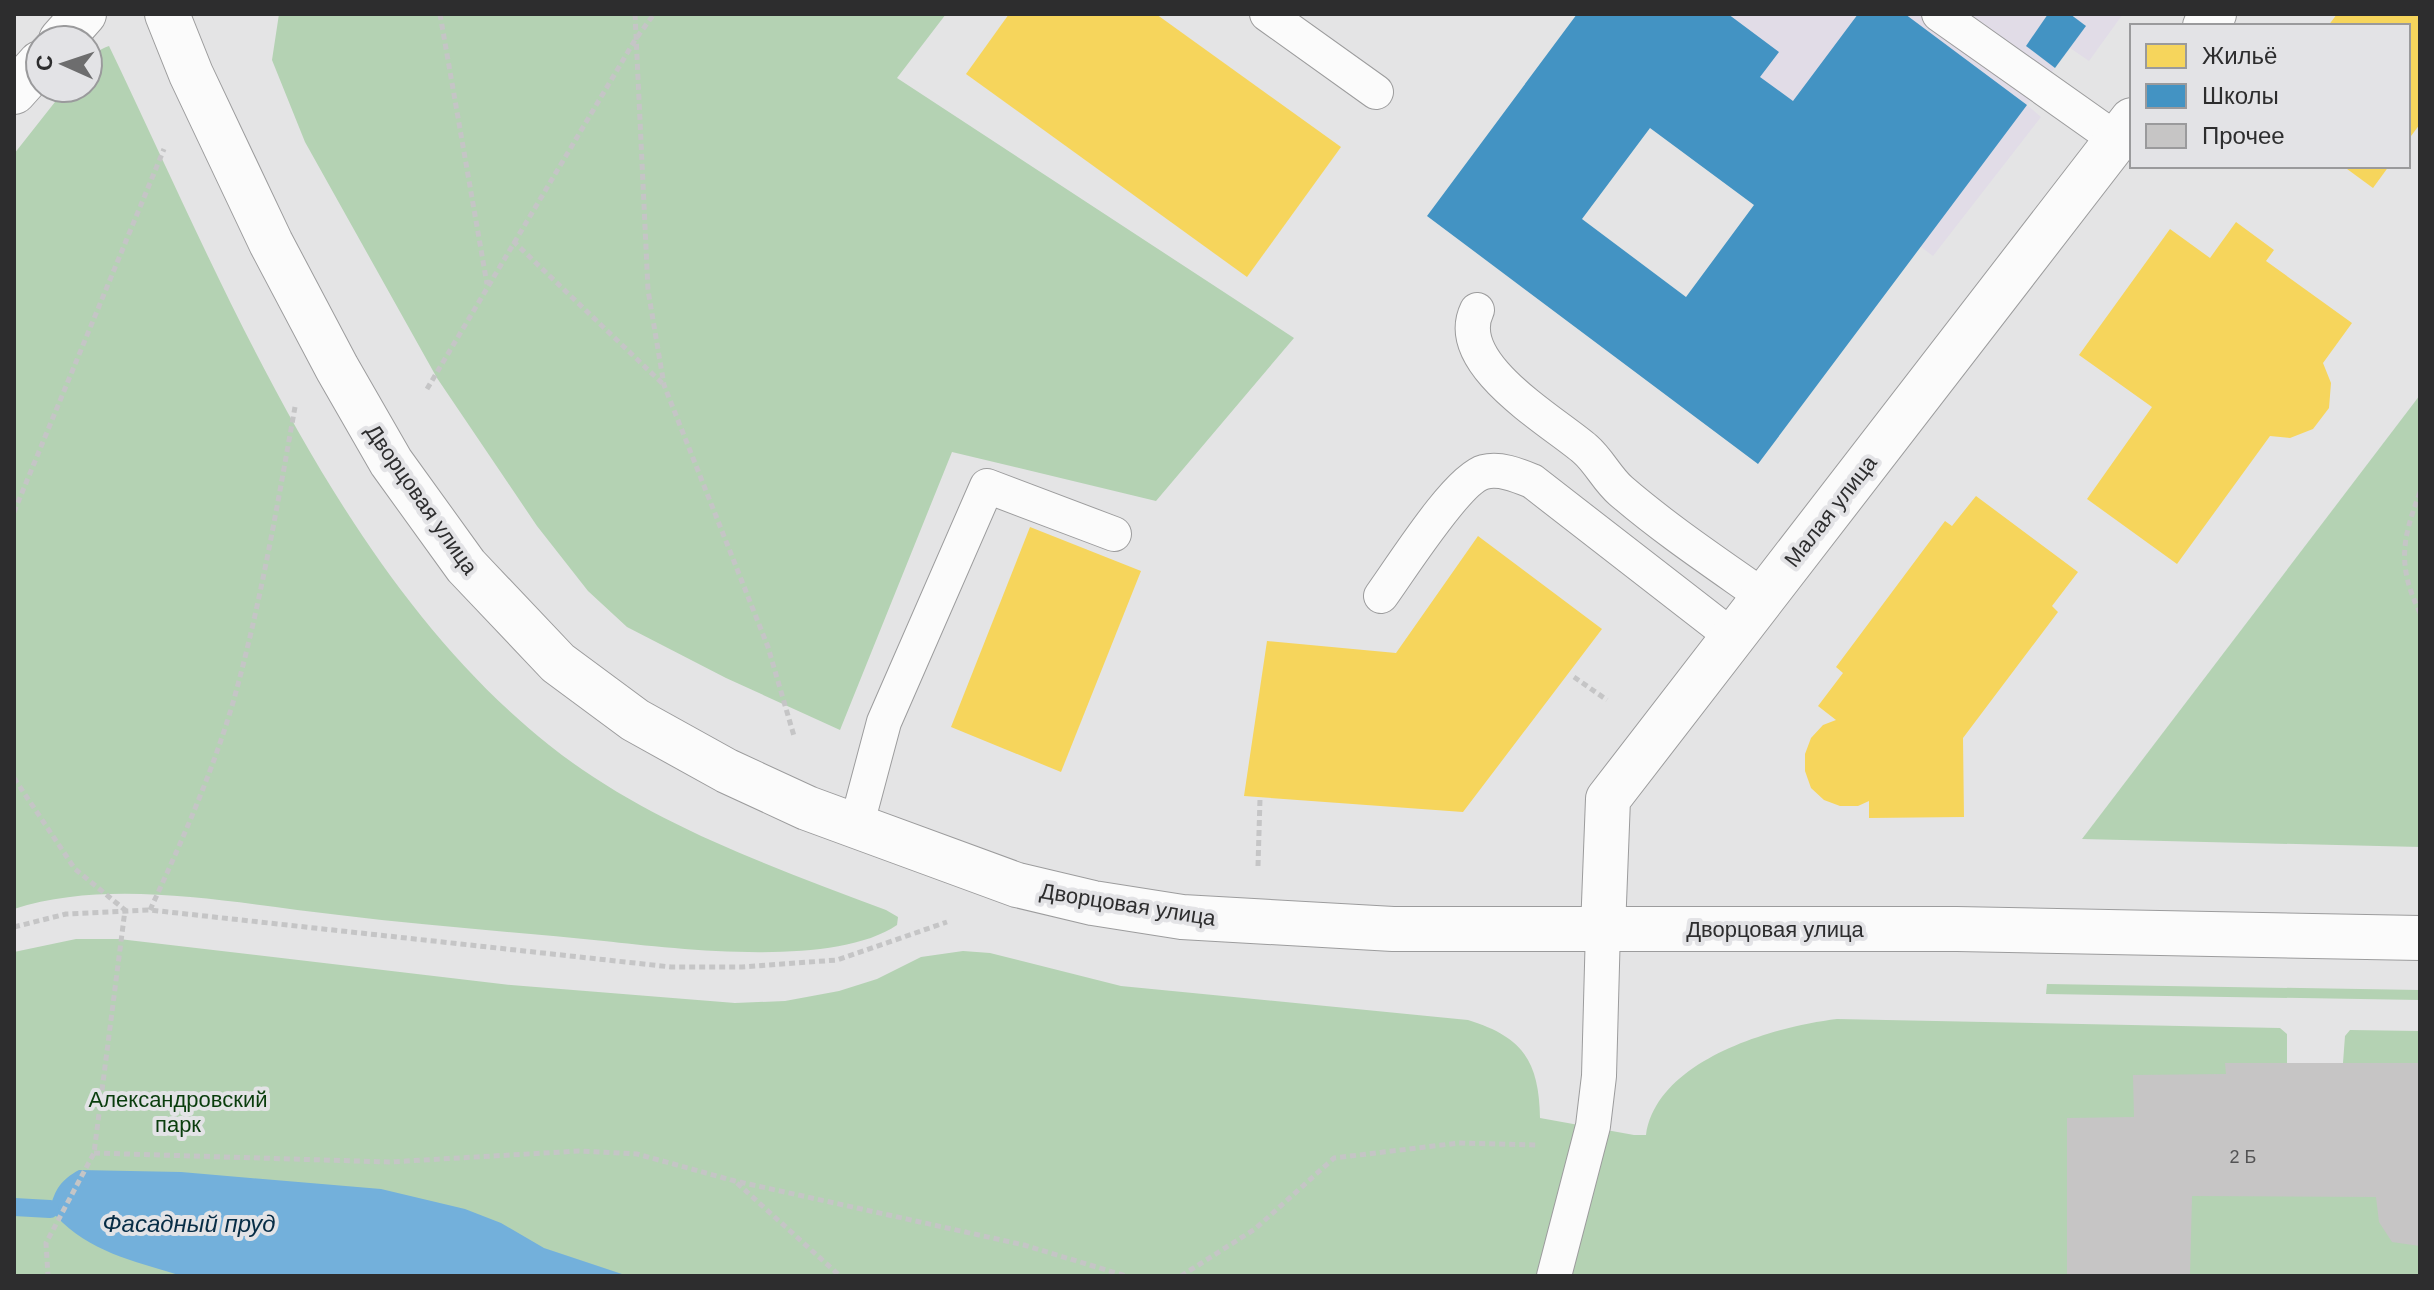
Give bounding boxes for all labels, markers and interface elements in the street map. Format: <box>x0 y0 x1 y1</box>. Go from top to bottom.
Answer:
north arrow <box>24 24 104 104</box>
legend <box>2130 24 2410 168</box>
text: Жильё <box>2202 42 2277 69</box>
text: С <box>32 54 57 72</box>
text: Школы <box>2202 82 2279 109</box>
text: Прочее <box>2202 122 2285 149</box>
street label: Дворцовая улица <box>360 419 483 580</box>
street label: Малая улица <box>1779 450 1882 572</box>
street label: Дворцовая улица <box>1038 878 1218 931</box>
street label: Дворцовая улица <box>1686 917 1865 942</box>
park label: Александровский парк <box>89 1087 267 1137</box>
house number: 2 Б <box>2230 1147 2256 1167</box>
water label: Фасадный пруд <box>103 1210 275 1237</box>

